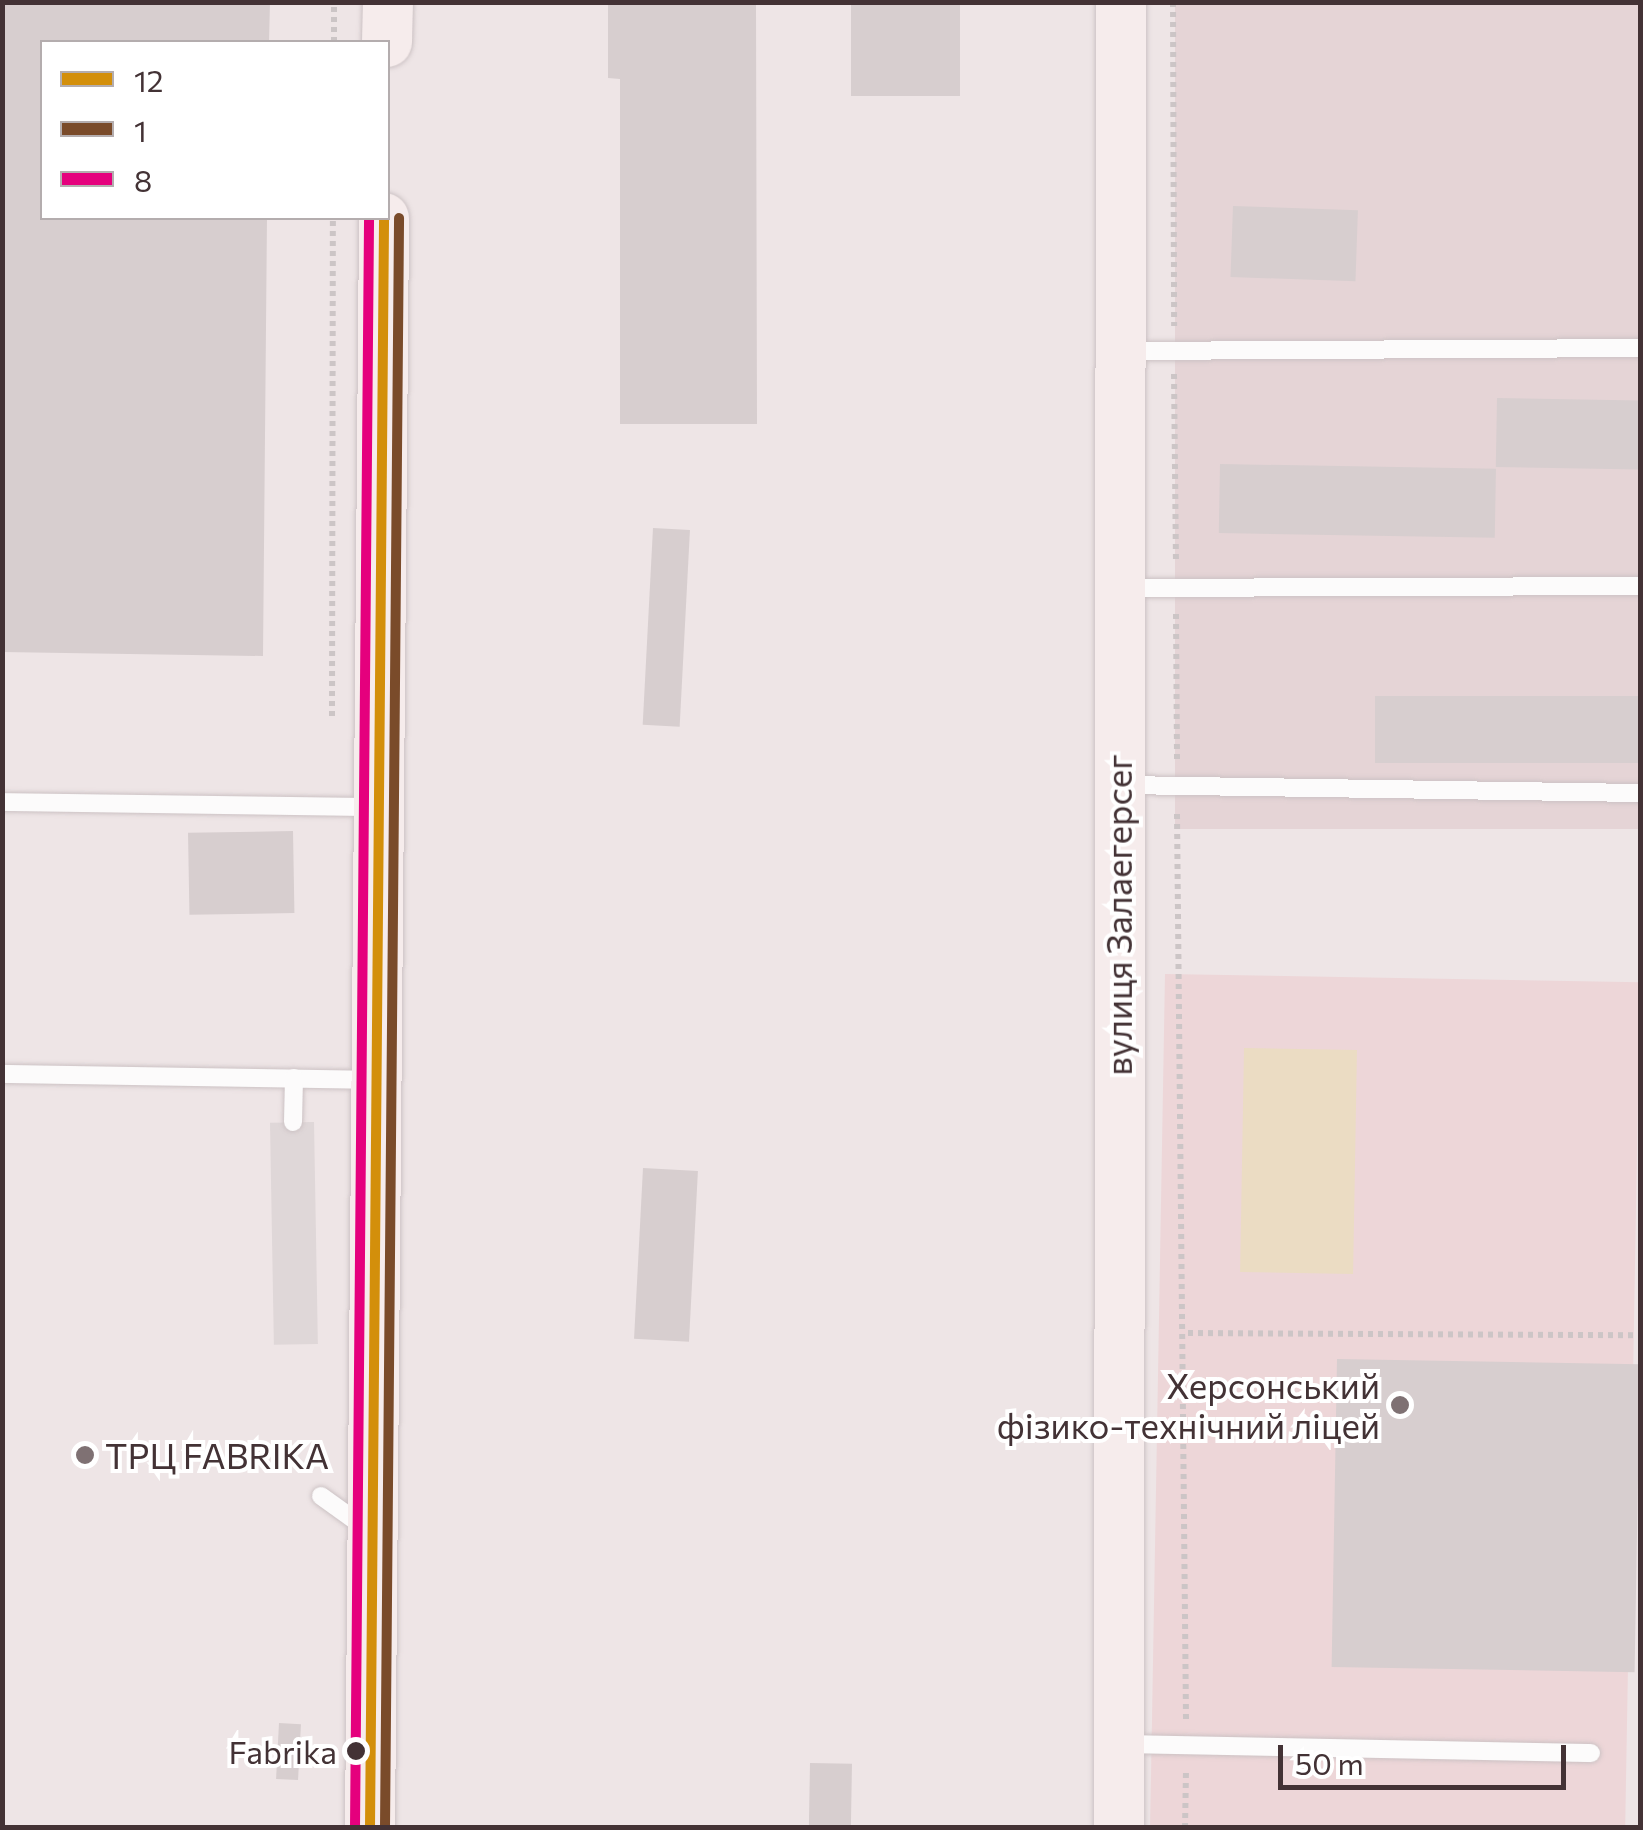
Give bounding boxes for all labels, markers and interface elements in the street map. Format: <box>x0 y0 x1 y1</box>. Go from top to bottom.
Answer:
legend <box>40 40 390 220</box>
text: 12 <box>134 61 163 98</box>
text: 1 <box>134 111 147 148</box>
text: 8 <box>134 161 152 198</box>
street label: вулиця Залаегерсег <box>1097 754 1139 1076</box>
place label: Херсонський фізико-технічний ліцей <box>997 1364 1380 1446</box>
marker: Херсонський фізико-технічний ліцей <box>1389 1394 1411 1416</box>
place label: ТРЦ FABRIKA <box>105 1434 329 1476</box>
marker: ТРЦ FABRIKA <box>74 1444 96 1466</box>
scale bar <box>1283 1725 1570 1787</box>
place label: Fabrika <box>229 1732 337 1770</box>
marker: Fabrika <box>346 1741 366 1761</box>
text: 50 m <box>1295 1744 1364 1781</box>

